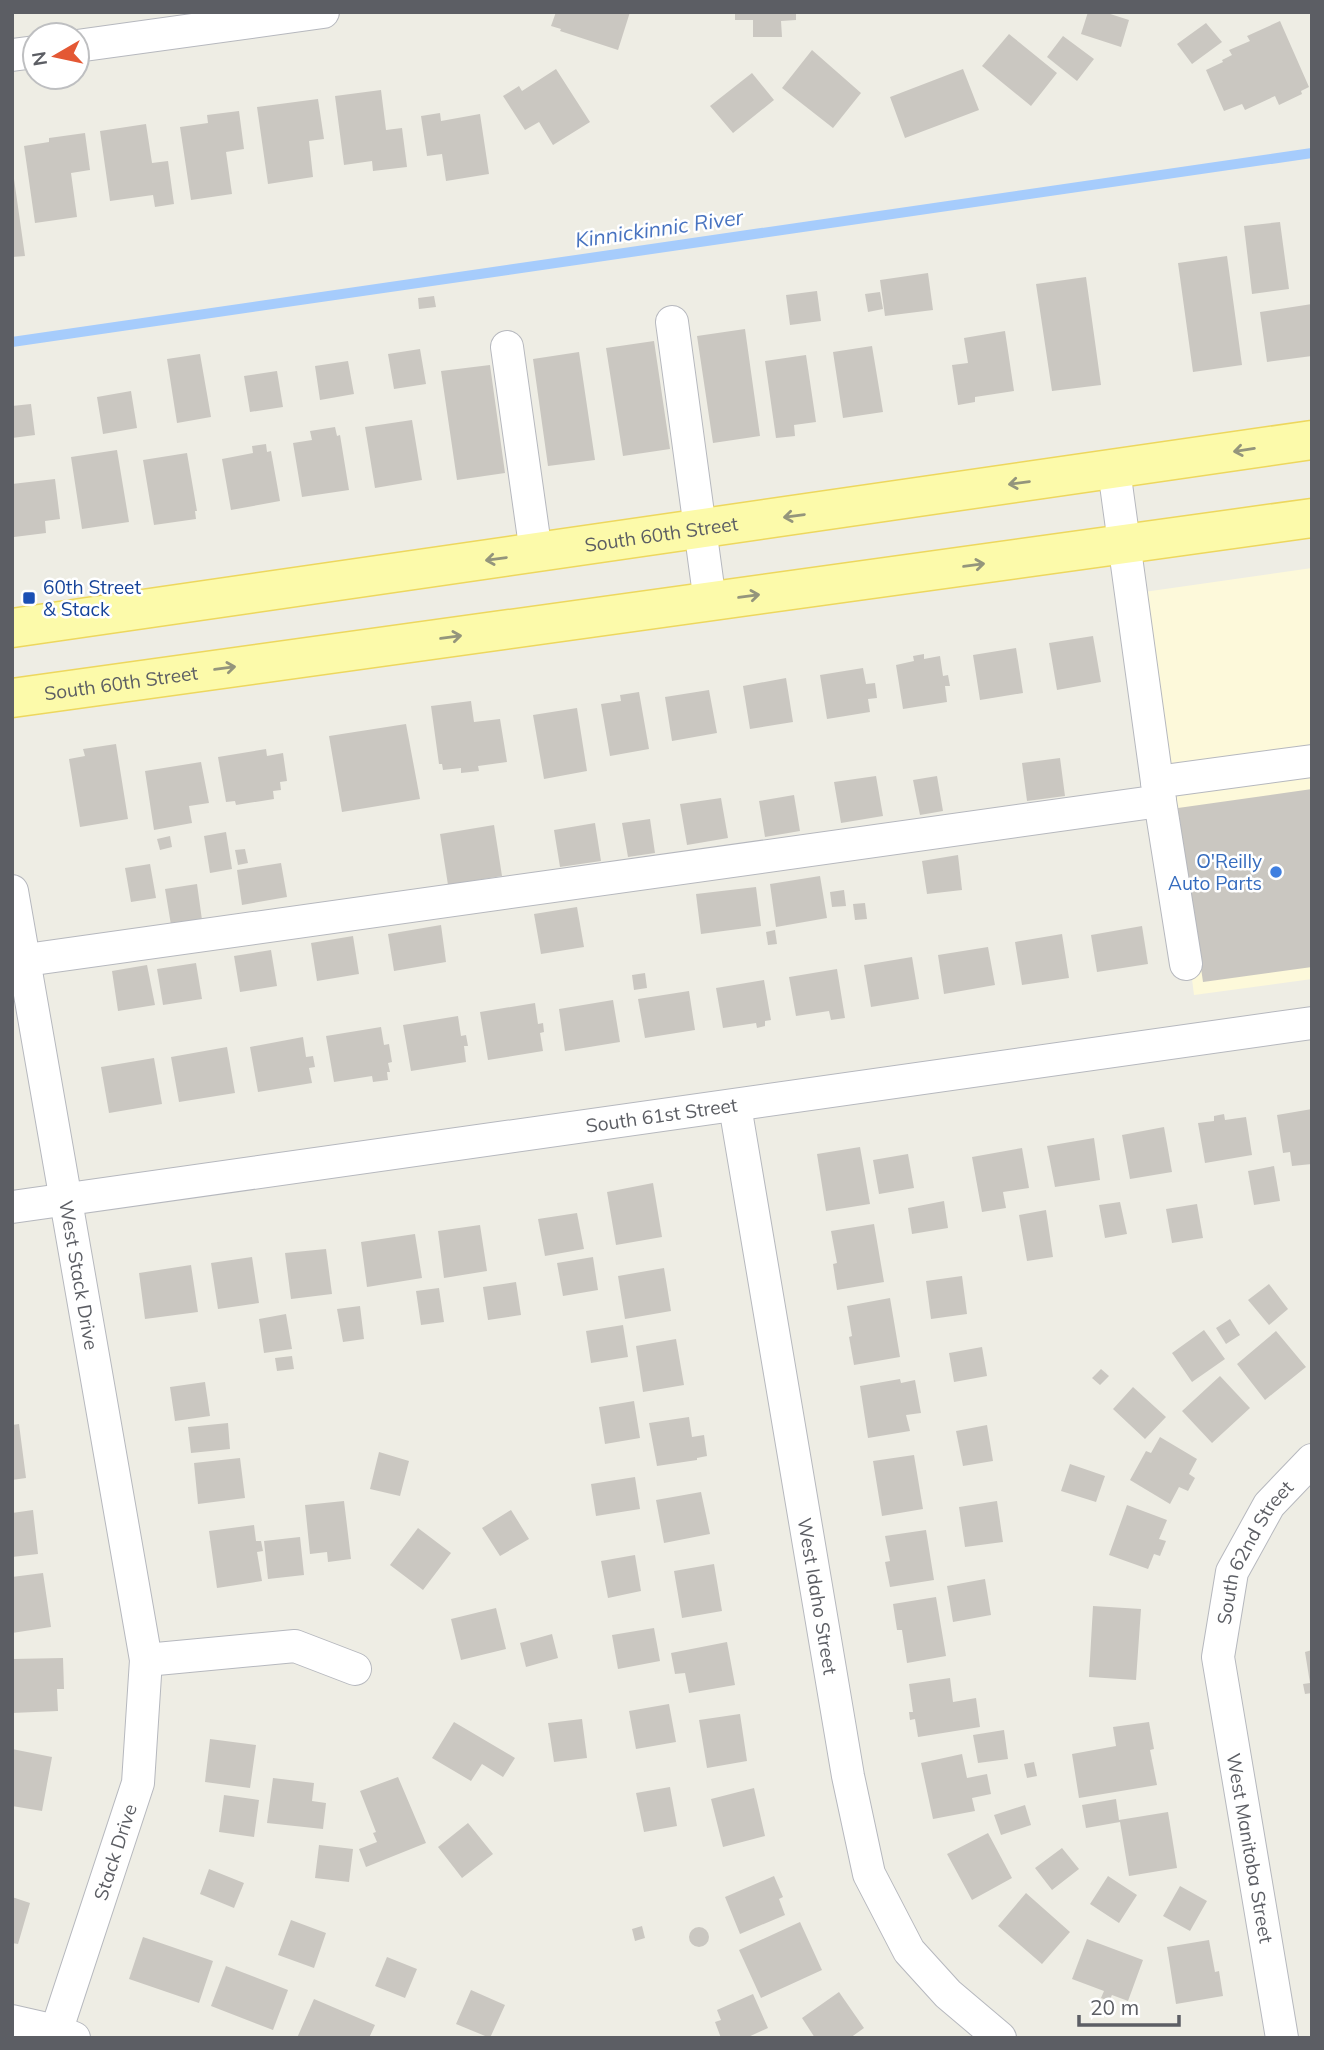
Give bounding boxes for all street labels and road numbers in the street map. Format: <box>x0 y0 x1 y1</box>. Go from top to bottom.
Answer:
street label: South 60th Street <box>583 511 740 557</box>
street label: South 60th Street <box>43 660 200 705</box>
street label: South 61st Street <box>584 1092 739 1138</box>
street label: West Stack Drive <box>54 1199 104 1352</box>
street label: South 62nd Street <box>1212 1475 1298 1626</box>
street label: West Idaho Street <box>793 1516 843 1677</box>
street label: West Manitoba Street <box>1221 1751 1279 1945</box>
street label: Stack Drive <box>88 1801 142 1903</box>

